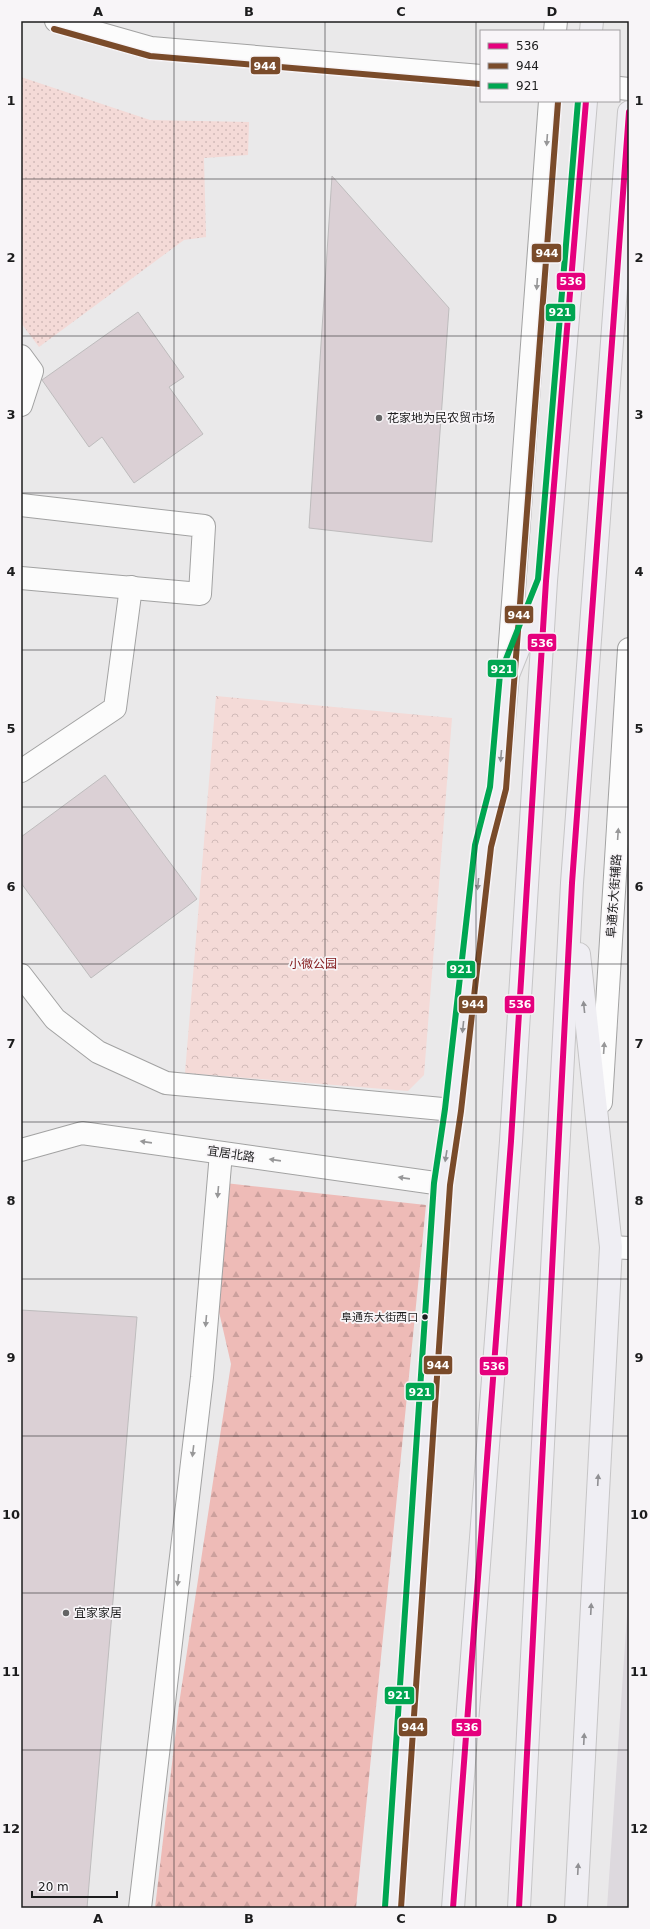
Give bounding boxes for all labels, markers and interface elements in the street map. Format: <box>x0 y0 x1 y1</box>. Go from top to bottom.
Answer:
text: A <box>93 4 103 19</box>
text: B <box>244 4 254 19</box>
text: C <box>396 4 406 19</box>
text: D <box>547 4 558 19</box>
legend <box>480 30 620 102</box>
text: 536 <box>516 39 539 53</box>
line badge: 944 <box>250 56 281 75</box>
text: 944 <box>516 59 539 73</box>
text: 944 <box>254 60 277 73</box>
text: 921 <box>516 79 539 93</box>
text: 1 <box>6 93 16 108</box>
text: 1 <box>634 93 644 108</box>
one-way arrow <box>544 134 551 146</box>
line badge: 944 <box>531 243 562 263</box>
text: 944 <box>536 247 559 260</box>
text: 2 <box>6 250 16 265</box>
text: 2 <box>634 250 644 265</box>
line badge: 536 <box>556 272 586 291</box>
text: 536 <box>560 275 583 288</box>
one-way arrow <box>533 277 540 290</box>
line badge: 921 <box>545 303 576 322</box>
text: 921 <box>549 306 571 319</box>
text: 3 <box>6 407 16 422</box>
text: 3 <box>634 407 644 422</box>
place label: 花家地为民农贸市场 <box>387 411 495 425</box>
marker: 花家地为民农贸市场 <box>374 413 384 423</box>
text: 4 <box>6 564 16 579</box>
text: 4 <box>634 564 644 579</box>
line badge: 944 <box>504 605 534 624</box>
text: 944 <box>508 609 531 622</box>
line badge: 536 <box>527 633 557 652</box>
text: 536 <box>531 637 554 650</box>
line badge: 921 <box>487 659 517 678</box>
text: 921 <box>491 663 513 676</box>
text: 5 <box>6 721 16 736</box>
text: 5 <box>634 721 644 736</box>
one-way arrow <box>497 750 504 762</box>
one-way arrow <box>614 828 621 840</box>
street label: 阜通东大街辅路 <box>604 854 624 938</box>
one-way arrow <box>475 878 482 890</box>
text: 6 <box>6 879 16 894</box>
text: 6 <box>634 879 644 894</box>
park label: 小微公园 <box>289 957 337 971</box>
line badge: 921 <box>446 960 476 979</box>
text: 921 <box>450 963 472 976</box>
line badge: 944 <box>458 995 488 1014</box>
line badge: 536 <box>504 995 535 1014</box>
text: 944 <box>462 998 485 1011</box>
text: 536 <box>509 998 532 1011</box>
one-way arrow <box>581 1001 588 1013</box>
one-way arrow <box>459 1021 466 1033</box>
text: 7 <box>6 1036 16 1051</box>
text: 7 <box>634 1036 644 1051</box>
one-way arrow <box>601 1042 608 1054</box>
one-way arrow <box>140 1139 152 1145</box>
street label: 宜居北路 <box>206 1144 256 1164</box>
one-way arrow <box>443 1150 449 1162</box>
one-way arrow <box>269 1157 281 1163</box>
one-way arrow <box>398 1175 410 1181</box>
one-way arrow <box>215 1186 221 1198</box>
text: 8 <box>6 1193 16 1208</box>
text: 8 <box>634 1193 644 1208</box>
place label: 阜通东大街西口 <box>341 1311 418 1324</box>
marker: 阜通东大街西口 <box>420 1312 430 1322</box>
one-way arrow <box>203 1315 210 1327</box>
text: 9 <box>6 1350 16 1365</box>
text: 9 <box>634 1350 644 1365</box>
line badge: 944 <box>423 1355 453 1375</box>
line badge: 536 <box>479 1356 509 1376</box>
text: 944 <box>427 1359 450 1372</box>
text: 536 <box>483 1360 506 1373</box>
line badge: 921 <box>405 1382 435 1401</box>
text: 921 <box>409 1386 431 1399</box>
one-way arrow <box>190 1445 196 1457</box>
one-way arrow <box>595 1474 602 1486</box>
text: 10 <box>2 1507 20 1522</box>
text: 10 <box>630 1507 648 1522</box>
one-way arrow <box>175 1574 181 1586</box>
one-way arrow <box>588 1603 595 1615</box>
place label: 宜家家居 <box>74 1606 122 1620</box>
marker: 宜家家居 <box>61 1608 71 1618</box>
text: 11 <box>2 1664 20 1679</box>
text: 11 <box>630 1664 648 1679</box>
line badge: 921 <box>384 1686 415 1705</box>
text: 921 <box>388 1689 410 1702</box>
line badge: 944 <box>398 1717 428 1737</box>
line badge: 536 <box>451 1718 482 1737</box>
text: 944 <box>402 1721 425 1734</box>
text: 536 <box>456 1721 479 1734</box>
one-way arrow <box>581 1733 588 1745</box>
text: 12 <box>2 1821 20 1836</box>
text: 12 <box>630 1821 648 1836</box>
one-way arrow <box>574 1863 581 1875</box>
scale bar <box>32 1873 117 1899</box>
text: 20 m <box>38 1880 69 1894</box>
text: A <box>93 1911 103 1926</box>
text: B <box>244 1911 254 1926</box>
text: C <box>396 1911 406 1926</box>
text: D <box>547 1911 558 1926</box>

